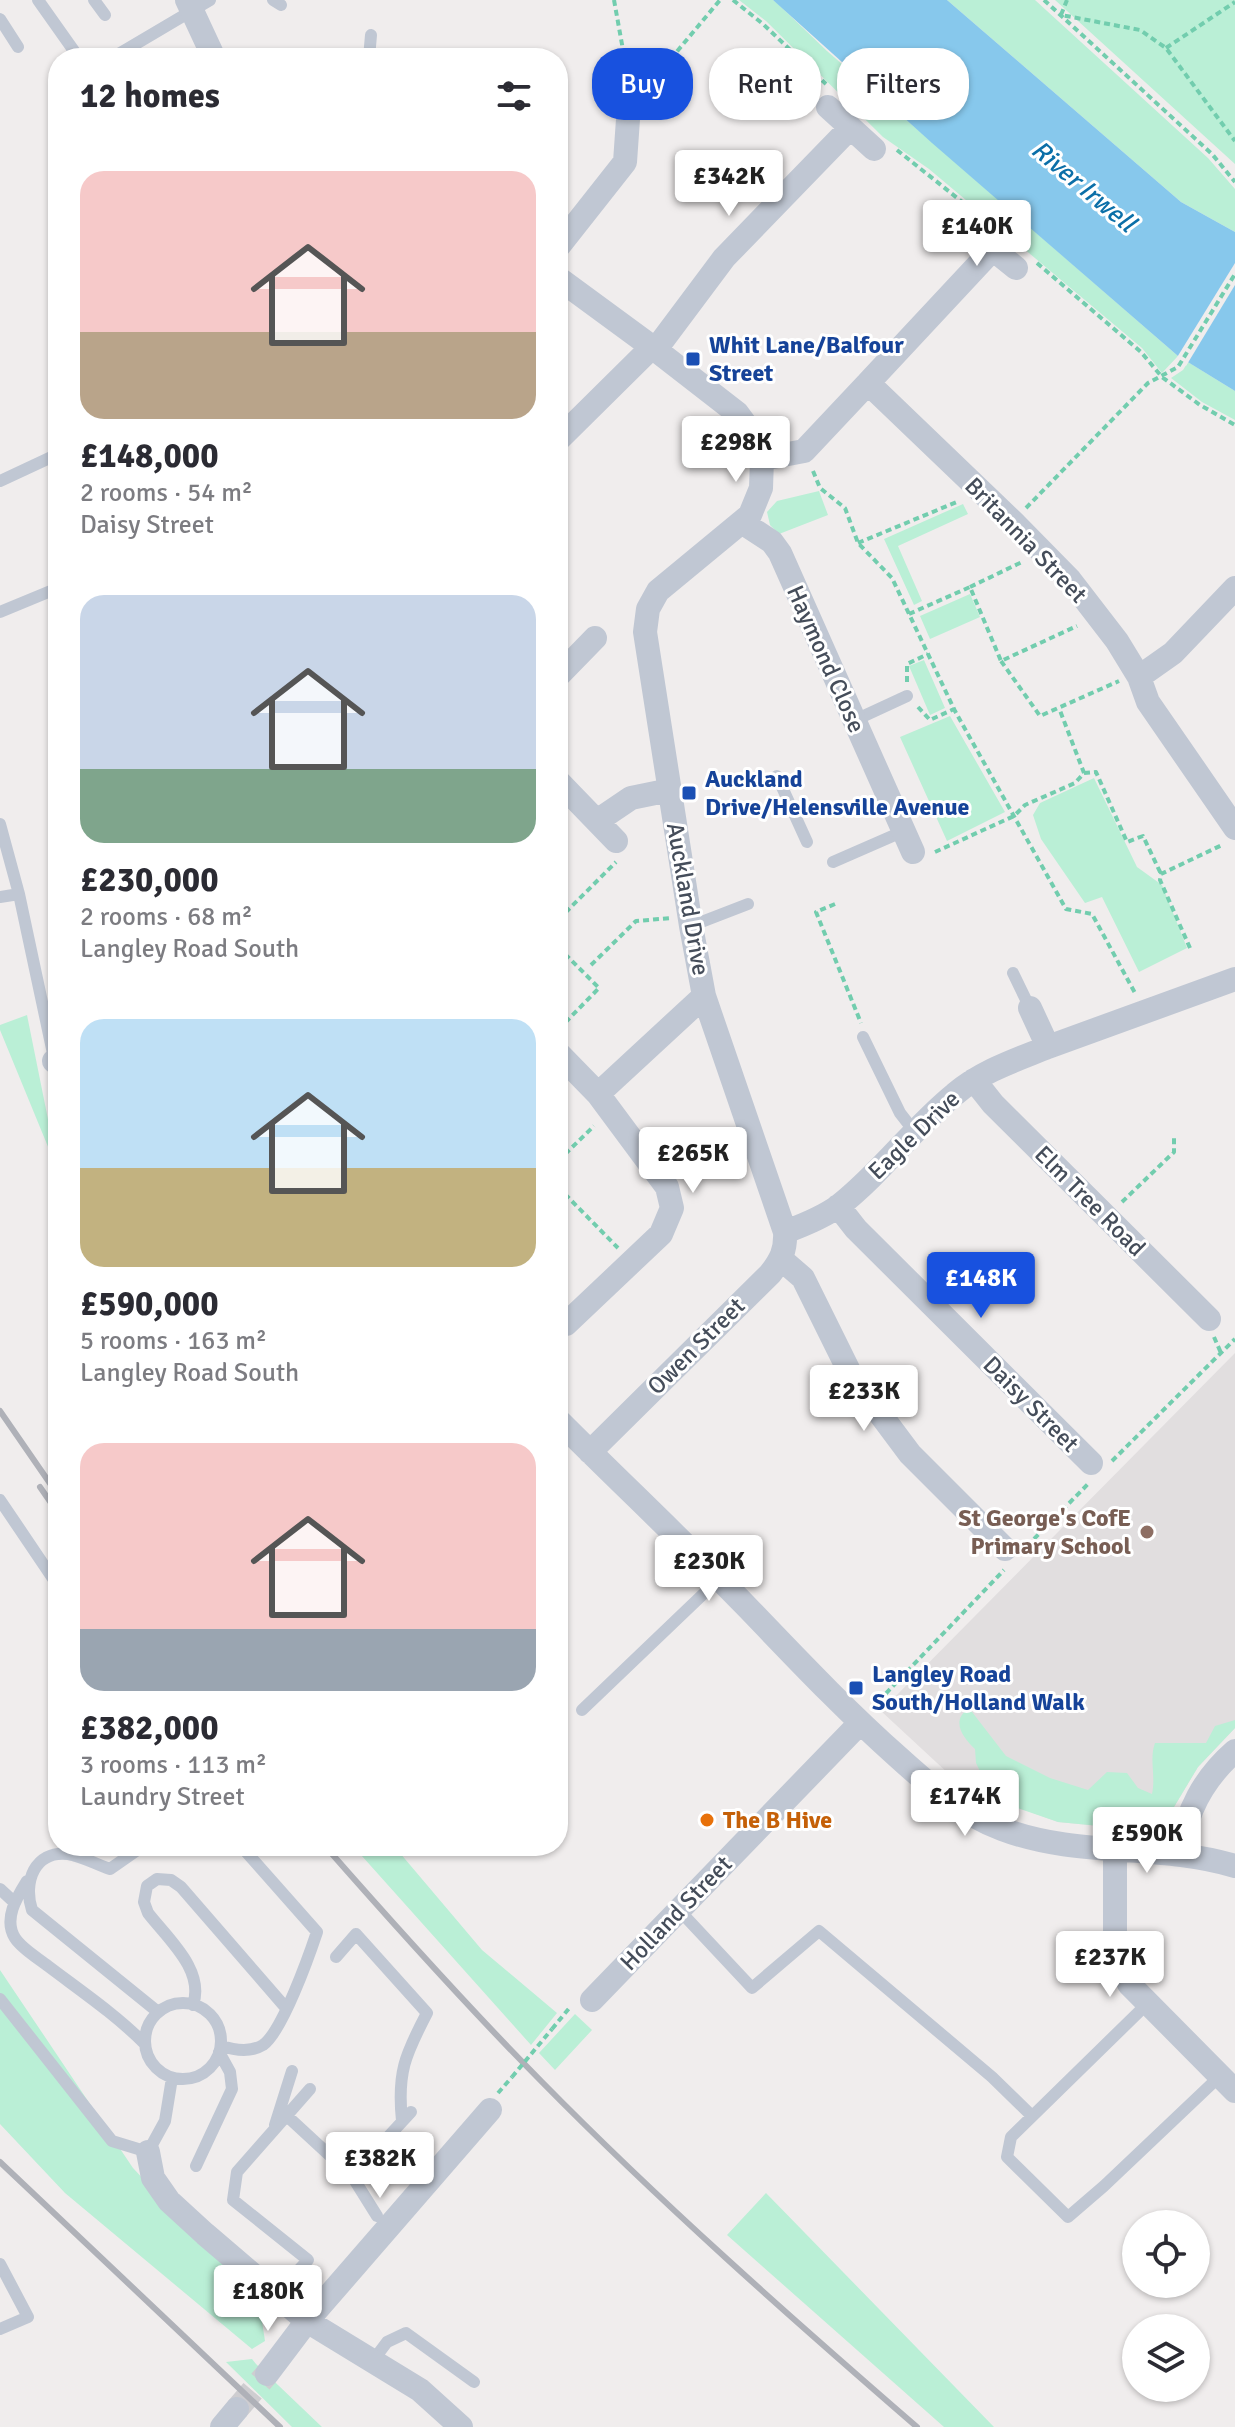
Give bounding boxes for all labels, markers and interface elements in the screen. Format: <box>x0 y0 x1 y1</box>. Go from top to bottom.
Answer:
chip: Buy <box>592 48 693 120</box>
chip: Rent <box>709 48 821 120</box>
chip: Filters <box>837 48 969 120</box>
icon: filters <box>492 74 536 118</box>
text: 12 homes <box>80 75 220 117</box>
water label: River Irwell <box>1025 134 1144 241</box>
pin: £342K <box>673 150 785 218</box>
text: £342K <box>693 160 765 192</box>
pin: £140K <box>921 200 1033 268</box>
text: £140K <box>941 210 1013 242</box>
icon: home <box>236 223 380 367</box>
place label: Whit Lane/Balfour Street <box>709 330 904 388</box>
marker: Whit Lane/Balfour Street <box>684 350 702 368</box>
pin: £298K <box>680 416 792 484</box>
text: £298K <box>700 426 772 458</box>
text: £148,000 <box>80 435 219 477</box>
street label: Britannia Street <box>959 471 1093 609</box>
text: 2 rooms · 54 m² <box>80 477 253 509</box>
text: Daisy Street <box>80 509 214 541</box>
street label: Haymond Close <box>780 581 872 737</box>
icon: home <box>236 647 380 791</box>
place label: Auckland Drive/Helensville Avenue <box>705 764 970 822</box>
marker: Auckland Drive/Helensville Avenue <box>680 784 698 802</box>
street label: Auckland Drive <box>660 820 716 978</box>
text: £230,000 <box>80 859 219 901</box>
text: 2 rooms · 68 m² <box>80 901 253 933</box>
text: Langley Road South <box>80 933 299 965</box>
icon: home <box>236 1071 380 1215</box>
street label: Eagle Drive <box>862 1084 966 1186</box>
pin: £265K <box>637 1127 749 1195</box>
text: £265K <box>657 1137 729 1169</box>
street label: Elm Tree Road <box>1028 1139 1152 1263</box>
pin: £148K <box>925 1252 1037 1320</box>
text: £148K <box>945 1262 1017 1294</box>
text: £590,000 <box>80 1283 219 1325</box>
street label: Owen Street <box>641 1291 751 1401</box>
text: 5 rooms · 163 m² <box>80 1325 267 1357</box>
street label: Daisy Street <box>977 1350 1085 1458</box>
text: Langley Road South <box>80 1357 299 1389</box>
pin: £233K <box>808 1365 920 1433</box>
text: £233K <box>828 1375 900 1407</box>
icon: home <box>236 1495 380 1639</box>
place label: St George's CofE Primary School <box>958 1503 1131 1561</box>
marker: St George's CofE Primary School <box>1138 1523 1156 1541</box>
pin: £230K <box>653 1535 765 1603</box>
text: £230K <box>673 1545 745 1577</box>
place label: Langley Road South/Holland Walk <box>872 1659 1085 1717</box>
marker: Langley Road South/Holland Walk <box>847 1679 865 1697</box>
text: £382,000 <box>80 1707 219 1749</box>
text: 3 rooms · 113 m² <box>80 1749 267 1781</box>
pin: £174K <box>909 1770 1021 1838</box>
text: £174K <box>929 1780 1001 1812</box>
text: Laundry Street <box>80 1781 245 1813</box>
place label: The B Hive <box>723 1805 832 1835</box>
pin: £590K <box>1091 1807 1203 1875</box>
marker: The B Hive <box>698 1811 716 1829</box>
text: £590K <box>1111 1817 1183 1849</box>
street label: Holland Street <box>614 1849 738 1977</box>
pin: £237K <box>1054 1931 1166 1999</box>
text: £237K <box>1074 1941 1146 1973</box>
pin: £382K <box>324 2132 436 2200</box>
text: £382K <box>344 2142 416 2174</box>
map controls <box>1122 2210 1210 2402</box>
button: locate <box>1122 2210 1210 2298</box>
pin: £180K <box>212 2265 324 2333</box>
text: £180K <box>232 2275 304 2307</box>
button: layers <box>1122 2314 1210 2402</box>

